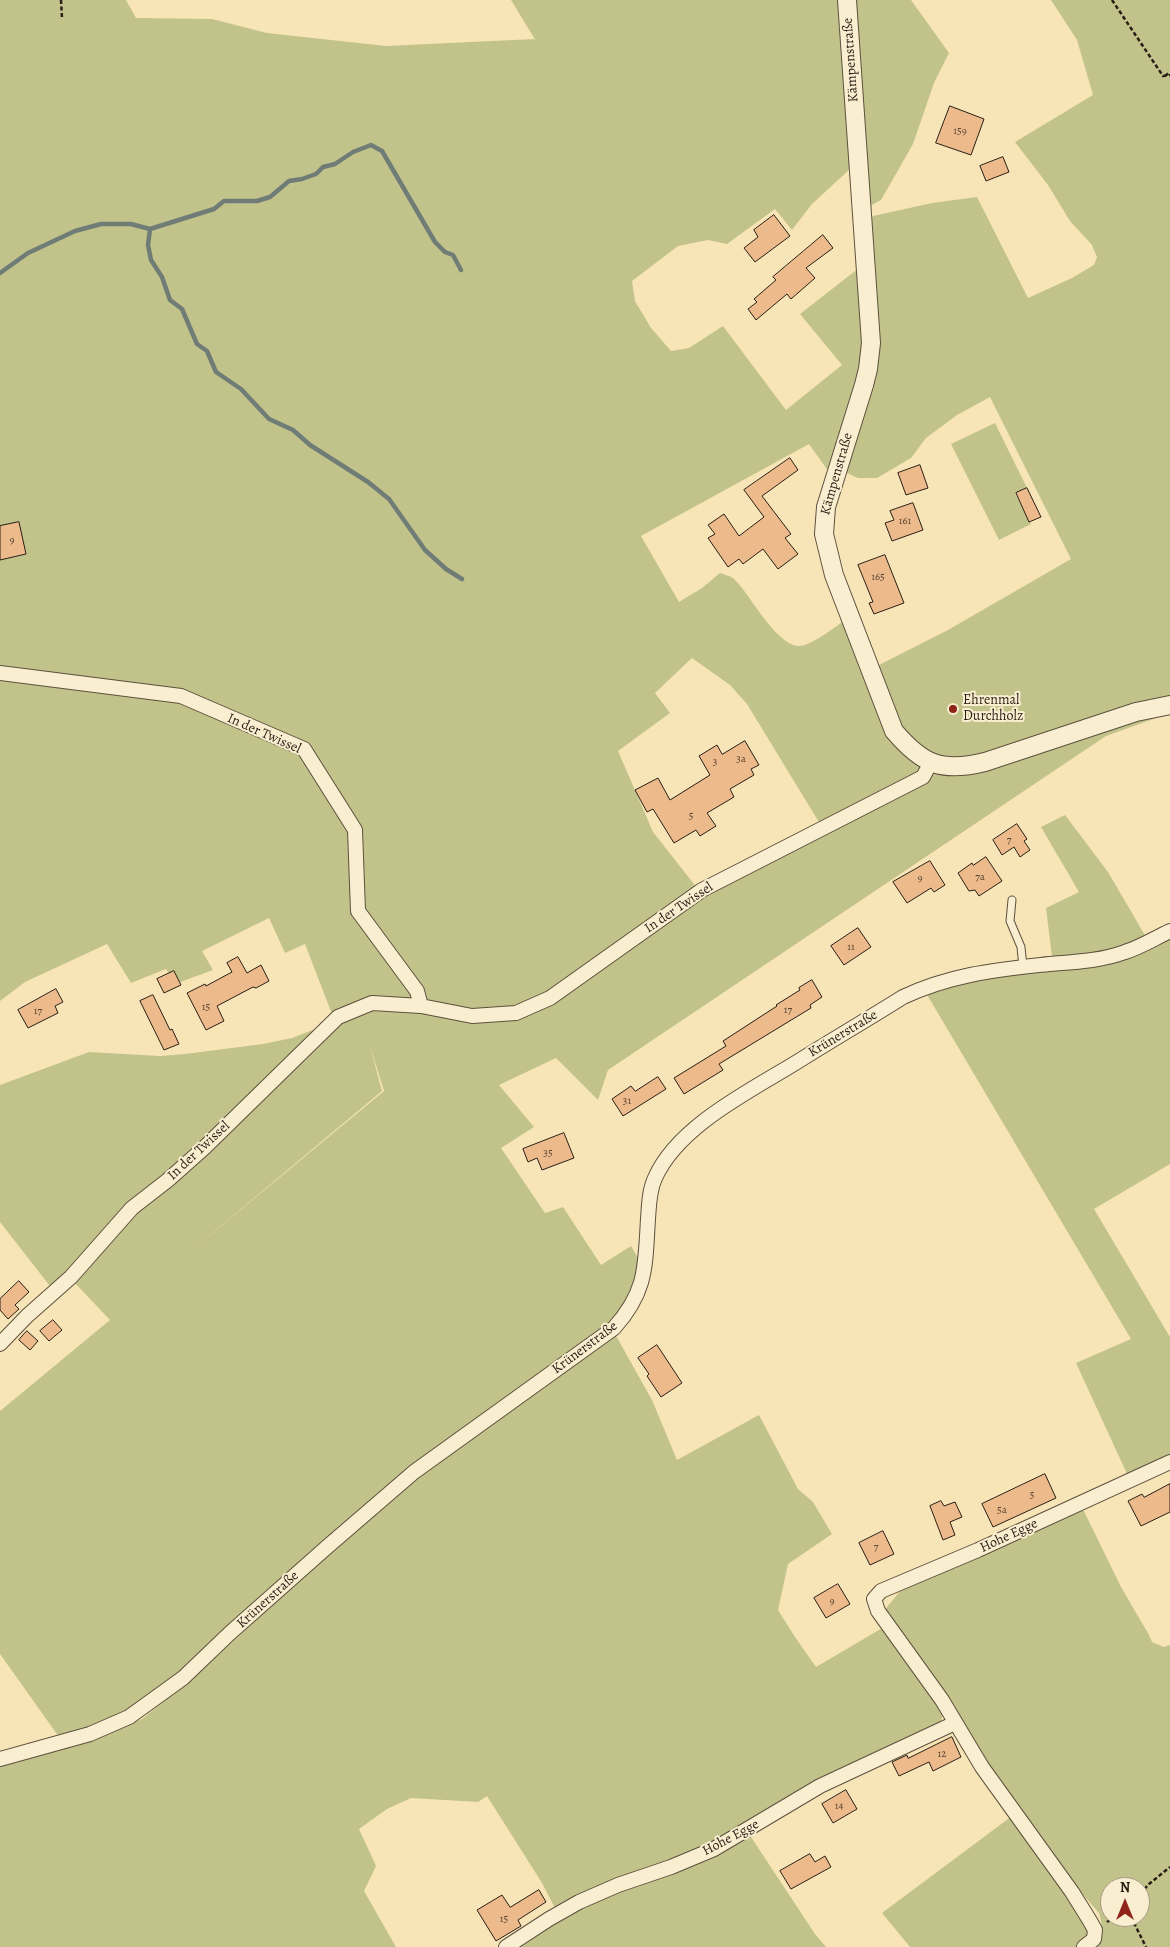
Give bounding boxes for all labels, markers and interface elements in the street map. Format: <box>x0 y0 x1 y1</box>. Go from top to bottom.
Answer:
street label: Kämpenstraße <box>840 17 862 103</box>
house number: 159 <box>953 124 967 138</box>
street label: Kämpenstraße <box>817 431 857 517</box>
house number: 161 <box>899 514 911 528</box>
house number: 9 <box>9 533 15 547</box>
house number: 165 <box>871 570 885 584</box>
place label: Ehrenmal Durchholz <box>963 693 1023 726</box>
marker: Ehrenmal Durchholz <box>947 703 959 715</box>
street label: In der Twissel <box>225 710 303 758</box>
house number: 3a <box>736 752 746 766</box>
house number: 3 <box>713 755 717 769</box>
house number: 5 <box>689 809 693 823</box>
house number: 7 <box>1007 833 1011 847</box>
house number: 7a <box>975 870 985 884</box>
house number: 9 <box>917 871 923 885</box>
street label: In der Twissel <box>642 879 716 937</box>
house number: 11 <box>847 940 855 954</box>
house number: 15 <box>202 1000 210 1014</box>
house number: 17 <box>784 1003 792 1017</box>
house number: 17 <box>34 1004 42 1018</box>
street label: Krünerstraße <box>805 1007 881 1061</box>
house number: 31 <box>623 1094 631 1108</box>
street label: In der Twissel <box>164 1118 234 1184</box>
house number: 35 <box>543 1146 553 1160</box>
street label: Krünerstraße <box>549 1318 621 1378</box>
house number: 5 <box>1030 1488 1034 1502</box>
house number: 5a <box>997 1503 1007 1517</box>
street label: Hohe Egge <box>977 1515 1041 1557</box>
house number: 7 <box>874 1540 878 1554</box>
street label: Krünerstraße <box>234 1568 302 1632</box>
house number: 9 <box>829 1594 835 1608</box>
house number: 12 <box>938 1747 946 1761</box>
house number: 14 <box>835 1799 843 1813</box>
street label: Hohe Egge <box>700 1816 762 1860</box>
north arrow <box>1100 1877 1150 1927</box>
text: N <box>1120 1878 1130 1897</box>
house number: 15 <box>500 1912 508 1926</box>

